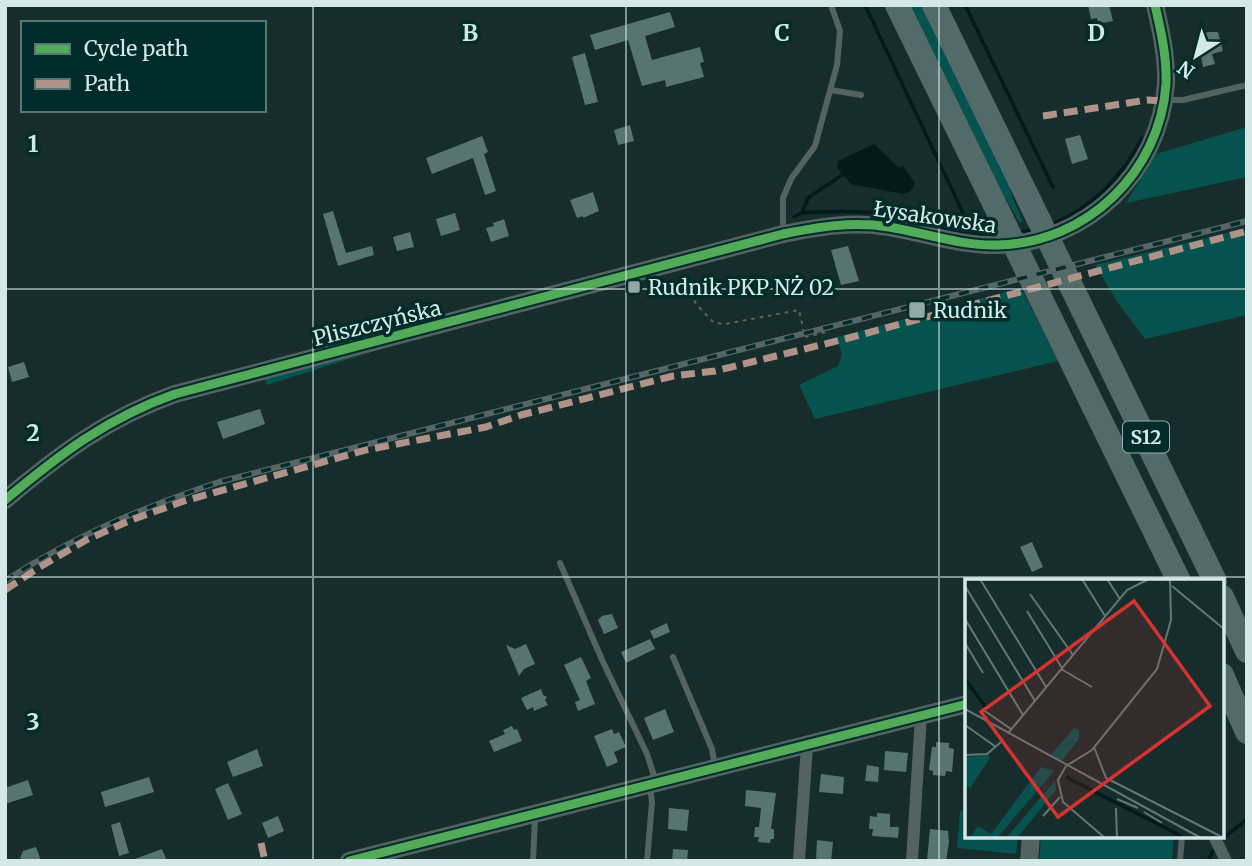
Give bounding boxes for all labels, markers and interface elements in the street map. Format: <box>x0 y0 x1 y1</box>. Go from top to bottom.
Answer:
text: B <box>462 18 478 47</box>
text: C <box>774 18 790 47</box>
text: D <box>1087 18 1105 47</box>
legend <box>21 21 266 112</box>
north arrow <box>1161 21 1231 91</box>
text: Cycle path <box>84 35 188 62</box>
text: N <box>1173 56 1199 84</box>
text: Path <box>84 70 130 97</box>
text: 1 <box>28 129 39 158</box>
street label: Łysakowska <box>872 195 998 239</box>
place label: Rudnik PKP NŻ 02 <box>648 274 834 301</box>
marker: Rudnik PKP NŻ 02 <box>626 279 642 295</box>
street label: Pliszczyńska <box>310 294 444 352</box>
place label: Rudnik <box>933 297 1008 324</box>
marker: Rudnik <box>907 300 927 320</box>
text: 2 <box>26 418 40 447</box>
road number: S12 <box>1123 422 1169 452</box>
inset map <box>965 579 1224 838</box>
text: 3 <box>26 707 40 736</box>

